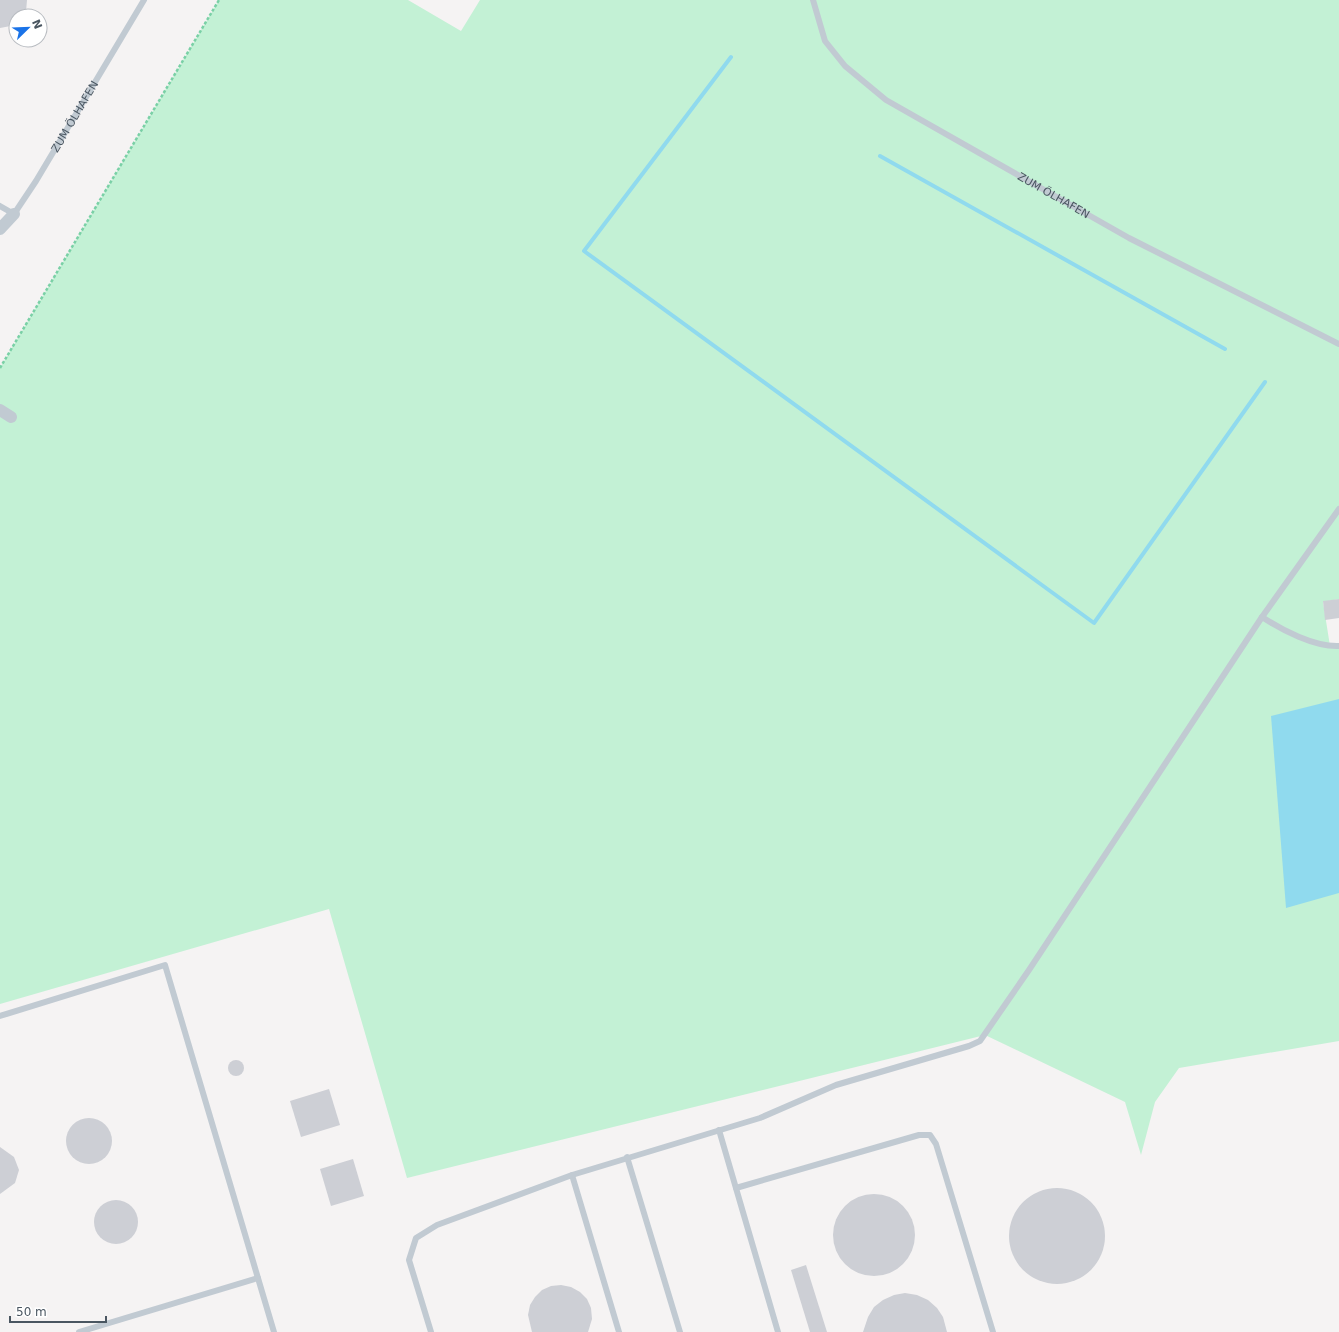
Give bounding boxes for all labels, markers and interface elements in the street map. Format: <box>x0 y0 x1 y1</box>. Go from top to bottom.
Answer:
north arrow <box>8 8 48 48</box>
text: N <box>29 18 45 31</box>
street label: ZUM ÖLHAFEN <box>49 79 101 155</box>
street label: ZUM ÖLHAFEN <box>1015 170 1092 221</box>
scale bar <box>10 1298 106 1324</box>
text: 50 m <box>16 1305 47 1319</box>

